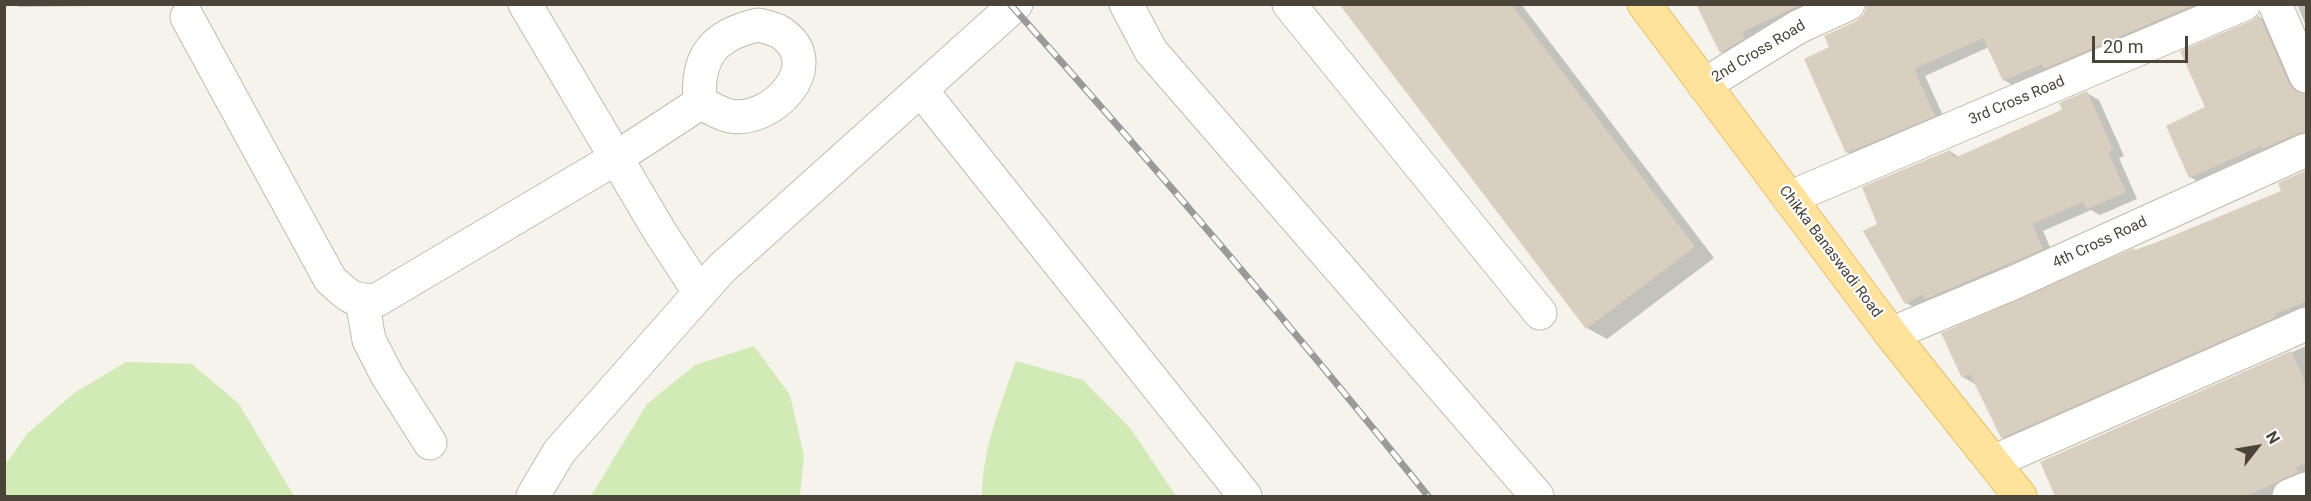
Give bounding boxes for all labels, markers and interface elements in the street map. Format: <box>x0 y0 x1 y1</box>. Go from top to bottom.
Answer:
street label: 2nd Cross Road <box>1709 17 1809 87</box>
scale bar <box>2095 24 2191 62</box>
text: 20 m <box>2103 36 2143 57</box>
street label: 3rd Cross Road <box>1966 73 2068 129</box>
street label: Chikka Banaswadi Road <box>1775 183 1885 321</box>
street label: 4th Cross Road <box>2050 213 2150 273</box>
north arrow <box>2227 417 2287 477</box>
text: N <box>2262 428 2284 447</box>

